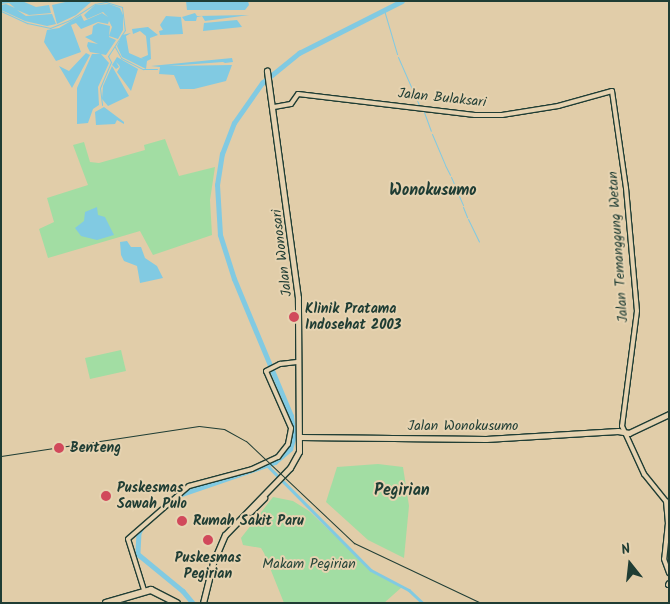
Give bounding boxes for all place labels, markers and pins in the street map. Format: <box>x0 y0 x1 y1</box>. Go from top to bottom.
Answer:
place label: Klinik Pratama Indosehat 2003 <box>305 301 401 334</box>
marker: Klinik Pratama Indosehat 2003 <box>287 310 301 324</box>
place label: Benteng <box>70 440 121 456</box>
marker: Benteng <box>52 441 66 455</box>
place label: Puskesmas Sawah Pulo <box>117 480 187 512</box>
marker: Puskesmas Sawah Pulo <box>99 489 113 503</box>
place label: Rumah Sakit Paru <box>193 513 304 529</box>
marker: Rumah Sakit Paru <box>175 514 189 528</box>
marker: Puskesmas Pegirian <box>201 533 215 547</box>
place label: Puskesmas Pegirian <box>175 550 241 582</box>

